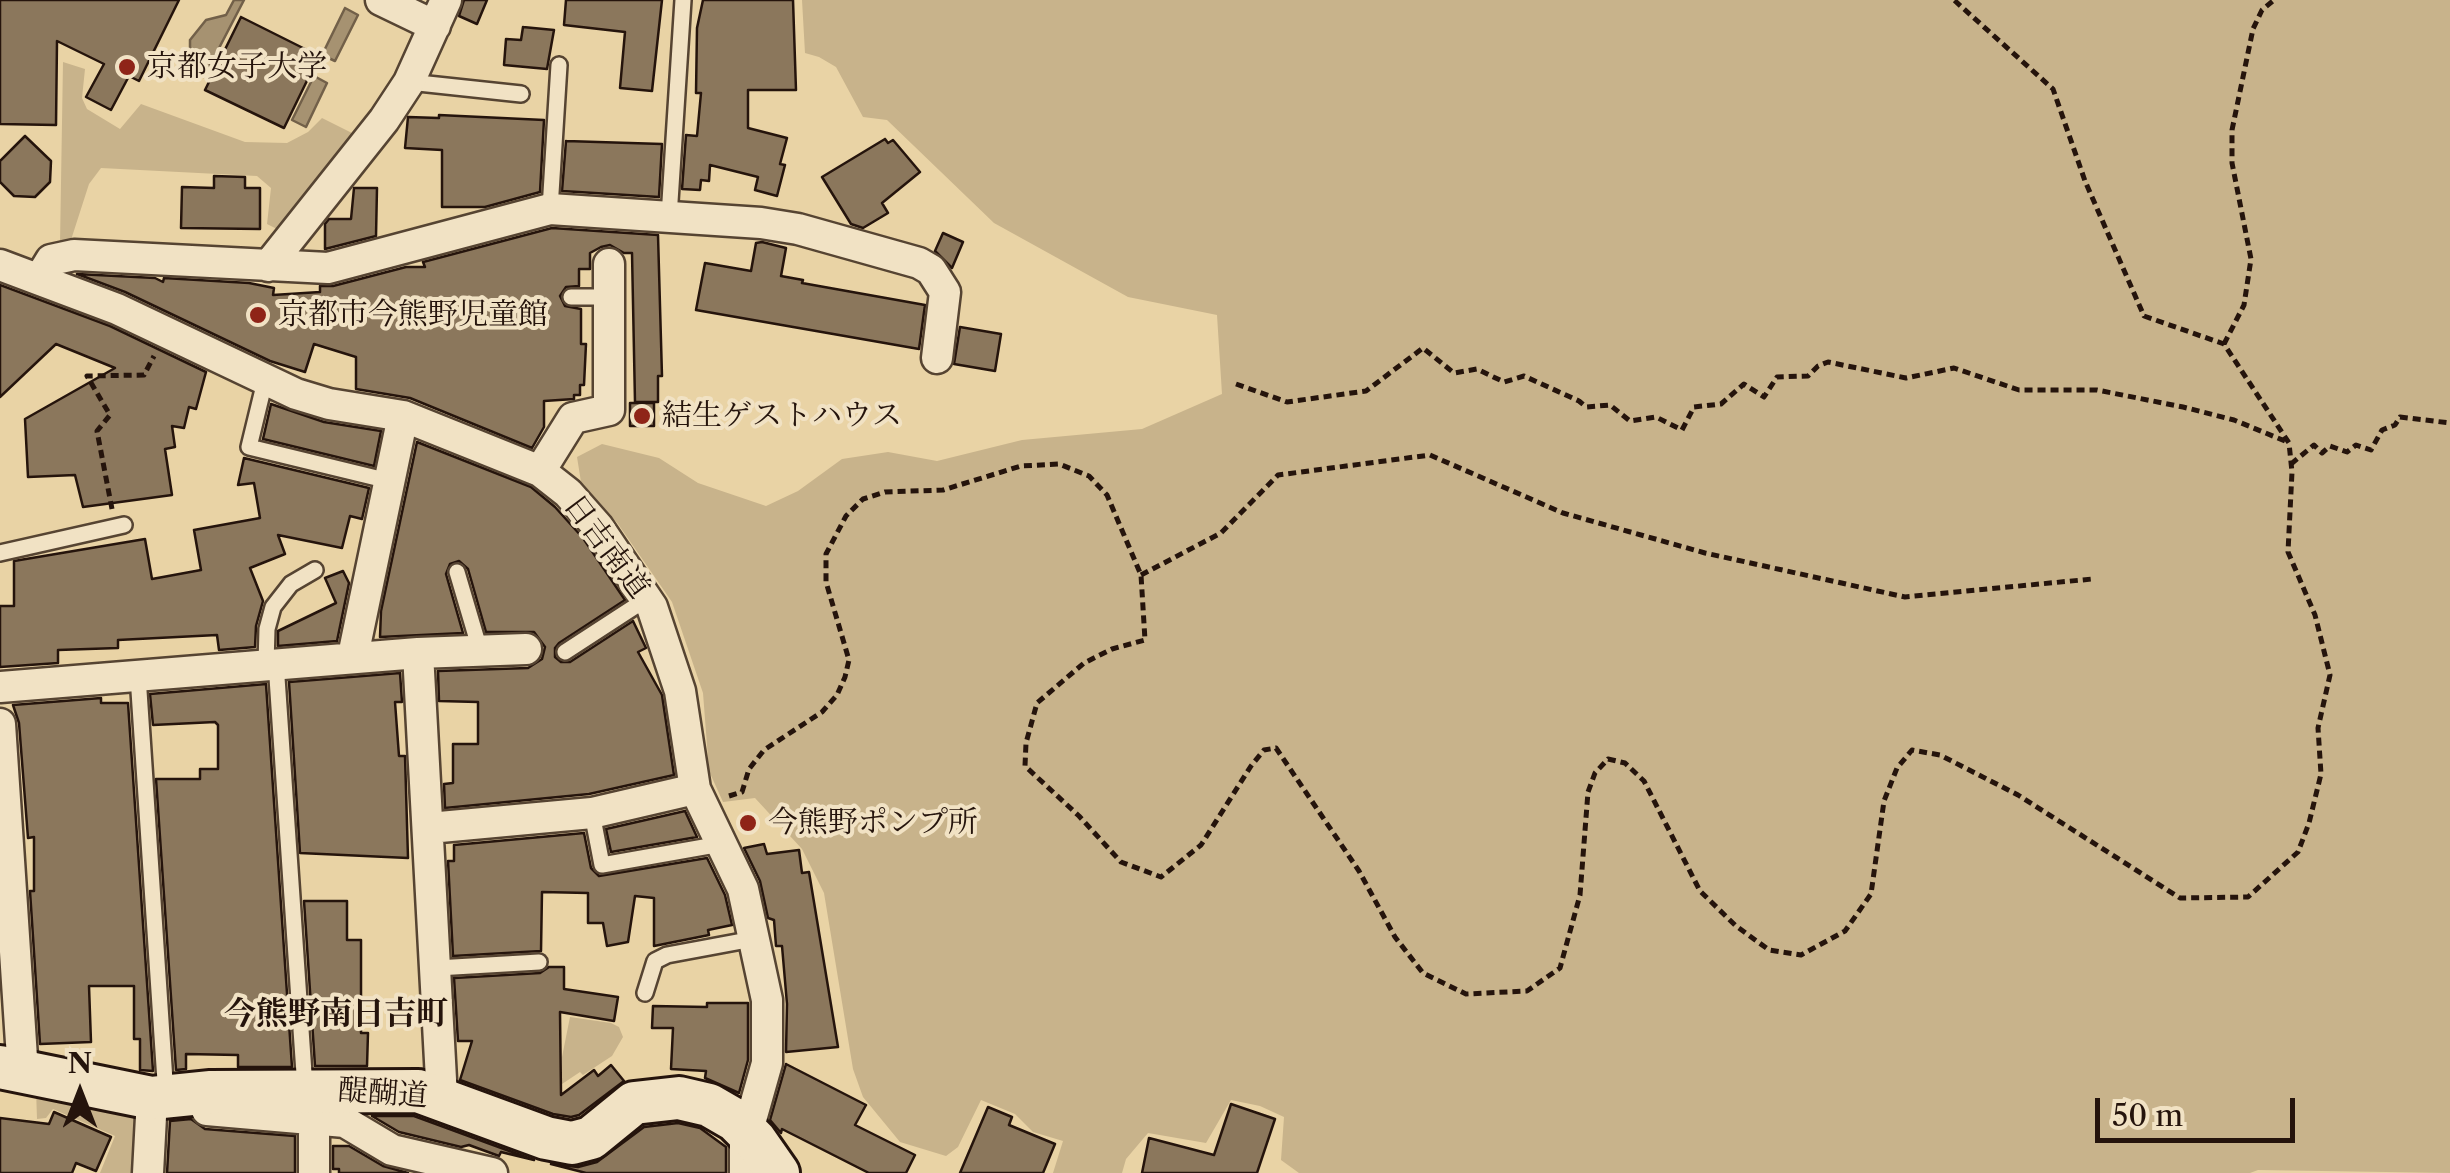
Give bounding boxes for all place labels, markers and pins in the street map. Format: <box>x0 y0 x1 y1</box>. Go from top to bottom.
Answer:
place label: 京都女子大学 <box>147 49 327 85</box>
marker: 京都女子大学 <box>116 56 138 78</box>
place label: 京都市今熊野児童館 <box>278 297 548 333</box>
marker: 京都市今熊野児童館 <box>247 304 269 326</box>
place label: 結生ゲストハウス <box>662 398 902 434</box>
marker: 結生ゲストハウス <box>631 405 653 427</box>
place label: 今熊野ポンプ所 <box>768 805 978 841</box>
marker: 今熊野ポンプ所 <box>737 812 759 834</box>

